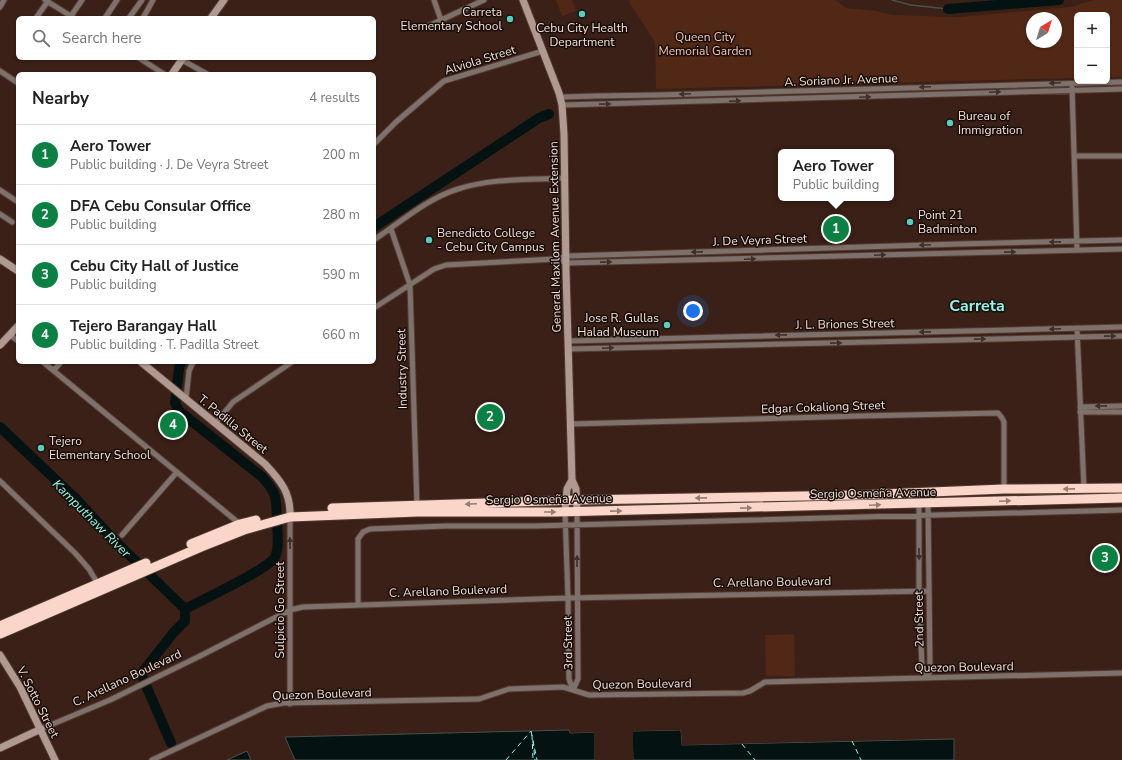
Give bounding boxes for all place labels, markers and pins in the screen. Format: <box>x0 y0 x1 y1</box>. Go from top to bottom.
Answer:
place label: Carreta Elementary School <box>401 4 502 34</box>
marker: Cebu City Health Department <box>577 9 587 19</box>
marker: Carreta Elementary School <box>505 14 515 24</box>
place label: Cebu City Health Department <box>536 20 628 50</box>
place label: Bureau of Immigration <box>958 108 1023 138</box>
marker: Bureau of Immigration <box>945 118 955 128</box>
place label: Point 21 Badminton <box>918 207 977 237</box>
pin: 1 <box>823 214 849 244</box>
marker: Point 21 Badminton <box>905 217 915 227</box>
place label: Benedicto College - Cebu City Campus <box>437 225 545 255</box>
marker: Benedicto College - Cebu City Campus <box>424 235 434 245</box>
place label: Jose R. Gullas Halad Museum <box>577 310 659 340</box>
marker: Jose R. Gullas Halad Museum <box>662 320 672 330</box>
pin: 2 <box>477 402 503 432</box>
pin: 4 <box>160 410 186 440</box>
place label: Tejero Elementary School <box>49 433 151 463</box>
marker: Tejero Elementary School <box>36 443 46 453</box>
pin: 3 <box>1092 543 1118 573</box>

